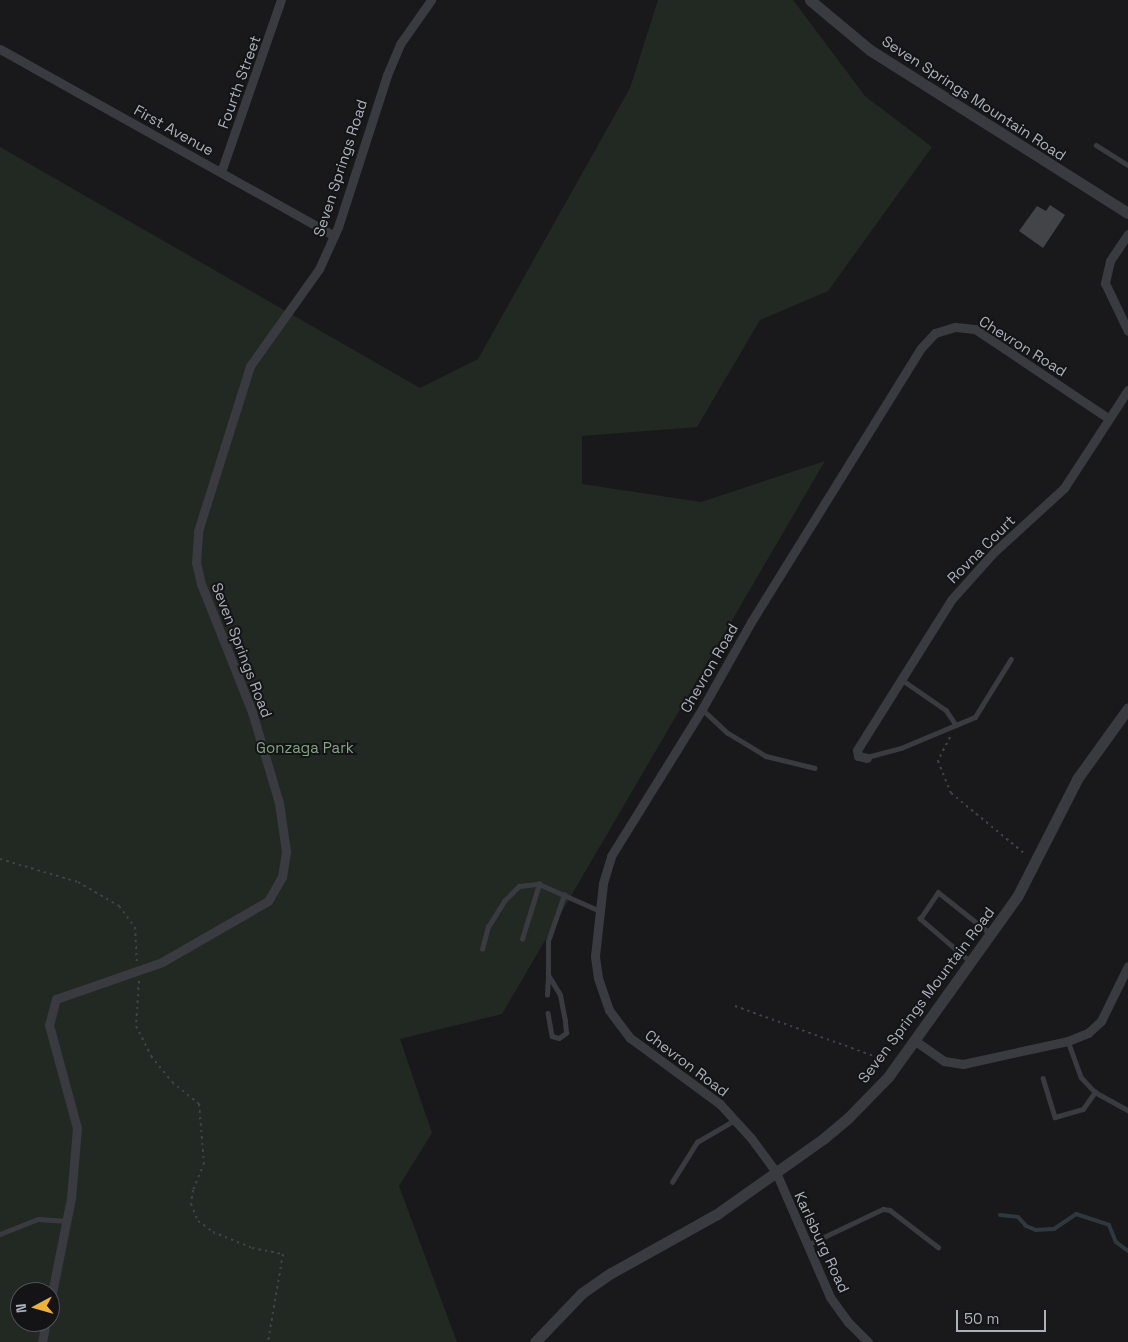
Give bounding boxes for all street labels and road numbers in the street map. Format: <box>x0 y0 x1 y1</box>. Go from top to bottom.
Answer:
street label: Seven Springs Mountain Road <box>879 32 1069 164</box>
street label: Fourth Street <box>214 33 264 131</box>
street label: Seven Springs Road <box>309 97 371 239</box>
street label: First Avenue <box>131 101 217 159</box>
street label: Chevron Road <box>976 312 1070 380</box>
street label: Rovna Court <box>943 511 1019 587</box>
street label: Seven Springs Road <box>208 580 276 720</box>
street label: Chevron Road <box>676 620 742 716</box>
street label: Seven Springs Mountain Road <box>854 903 998 1087</box>
street label: Chevron Road <box>642 1026 732 1100</box>
street label: Karlsburg Road <box>791 1189 853 1295</box>

